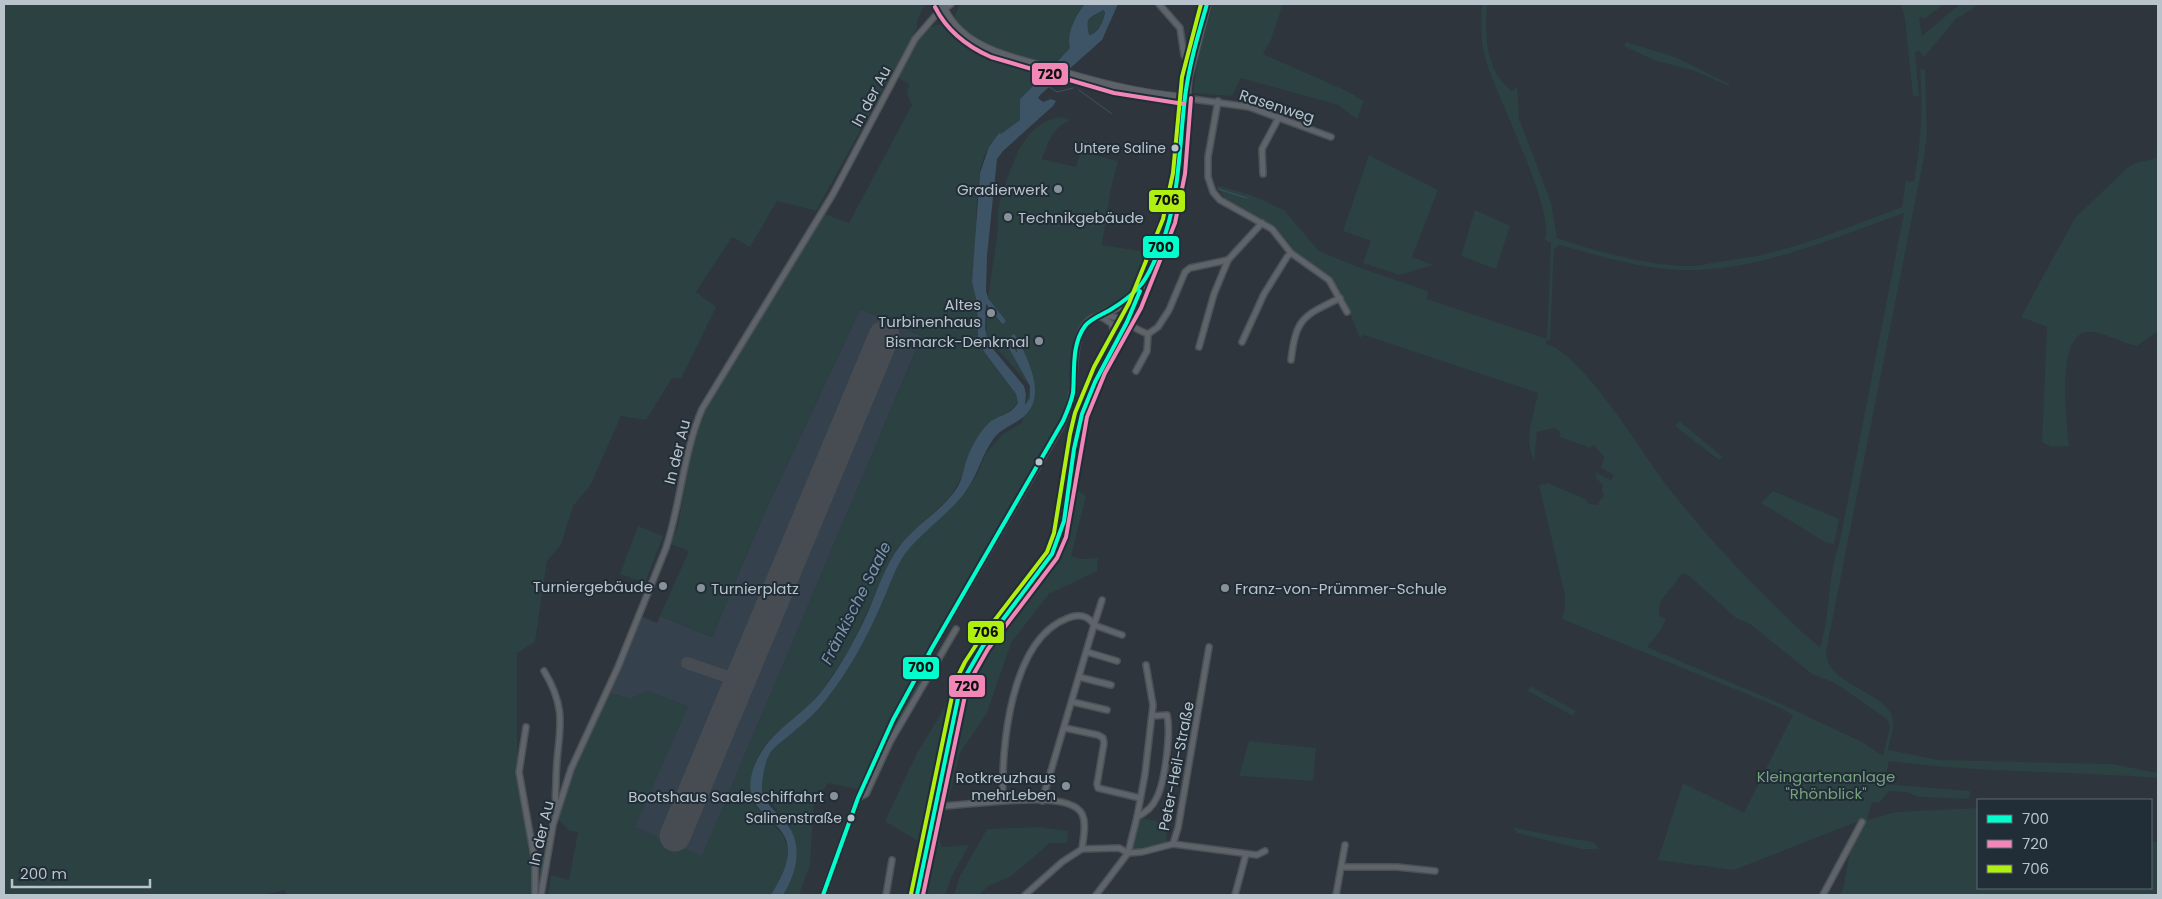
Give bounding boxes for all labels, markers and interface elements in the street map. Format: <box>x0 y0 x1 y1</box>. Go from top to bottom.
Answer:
street label: In der Au <box>846 62 896 130</box>
line badge: 720 <box>1031 62 1069 86</box>
text: 720 <box>1038 64 1062 84</box>
street label: Rasenweg <box>1237 84 1317 128</box>
place label: Untere Saline <box>1074 138 1166 158</box>
marker: Untere Saline <box>1170 143 1180 153</box>
place label: Gradierwerk <box>957 179 1048 200</box>
marker: Gradierwerk <box>1052 183 1064 195</box>
line badge: 706 <box>1148 189 1186 213</box>
text: 706 <box>1154 190 1180 210</box>
place label: Technikgebäude <box>1018 207 1144 228</box>
marker: Technikgebäude <box>1002 211 1014 223</box>
line badge: 700 <box>1142 235 1180 259</box>
text: 700 <box>1148 237 1174 257</box>
place label: Altes Turbinenhaus <box>878 294 981 332</box>
marker: Altes Turbinenhaus <box>985 307 997 319</box>
place label: Bismarck-Denkmal <box>885 331 1029 352</box>
marker: Bismarck-Denkmal <box>1033 335 1045 347</box>
street label: In der Au <box>659 417 695 487</box>
unlabelled marker <box>1034 457 1044 467</box>
water label: Fränkische Saale <box>815 538 897 668</box>
place label: Turniergebäude <box>533 576 653 597</box>
place label: Turnierplatz <box>711 578 799 599</box>
place label: Franz-von-Prümmer-Schule <box>1235 578 1447 599</box>
marker: Turniergebäude <box>657 580 669 592</box>
marker: Turnierplatz <box>695 582 707 594</box>
marker: Franz-von-Prümmer-Schule <box>1219 582 1231 594</box>
line badge: 706 <box>967 620 1005 644</box>
text: 706 <box>973 622 999 642</box>
line badge: 700 <box>902 656 940 680</box>
text: 700 <box>908 657 934 677</box>
line badge: 720 <box>948 674 986 698</box>
text: 720 <box>955 676 979 696</box>
street label: Peter-Heil-Straße <box>1153 699 1199 833</box>
park label: Kleingartenanlage "Rhönblick" <box>1757 766 1895 804</box>
place label: Rotkreuzhaus mehrLeben <box>956 767 1056 805</box>
marker: Rotkreuzhaus mehrLeben <box>1060 780 1072 792</box>
place label: Bootshaus Saaleschiffahrt <box>628 786 824 807</box>
marker: Bootshaus Saaleschiffahrt <box>828 790 840 802</box>
street label: In der Au <box>523 798 559 868</box>
legend <box>1977 799 2152 889</box>
place label: Salinenstraße <box>746 808 842 828</box>
text: 700 <box>2022 808 2049 829</box>
marker: Salinenstraße <box>846 813 856 823</box>
text: 720 <box>2022 833 2048 854</box>
scale bar <box>12 856 150 888</box>
text: 706 <box>2022 858 2049 879</box>
text: 200 m <box>20 863 67 884</box>

